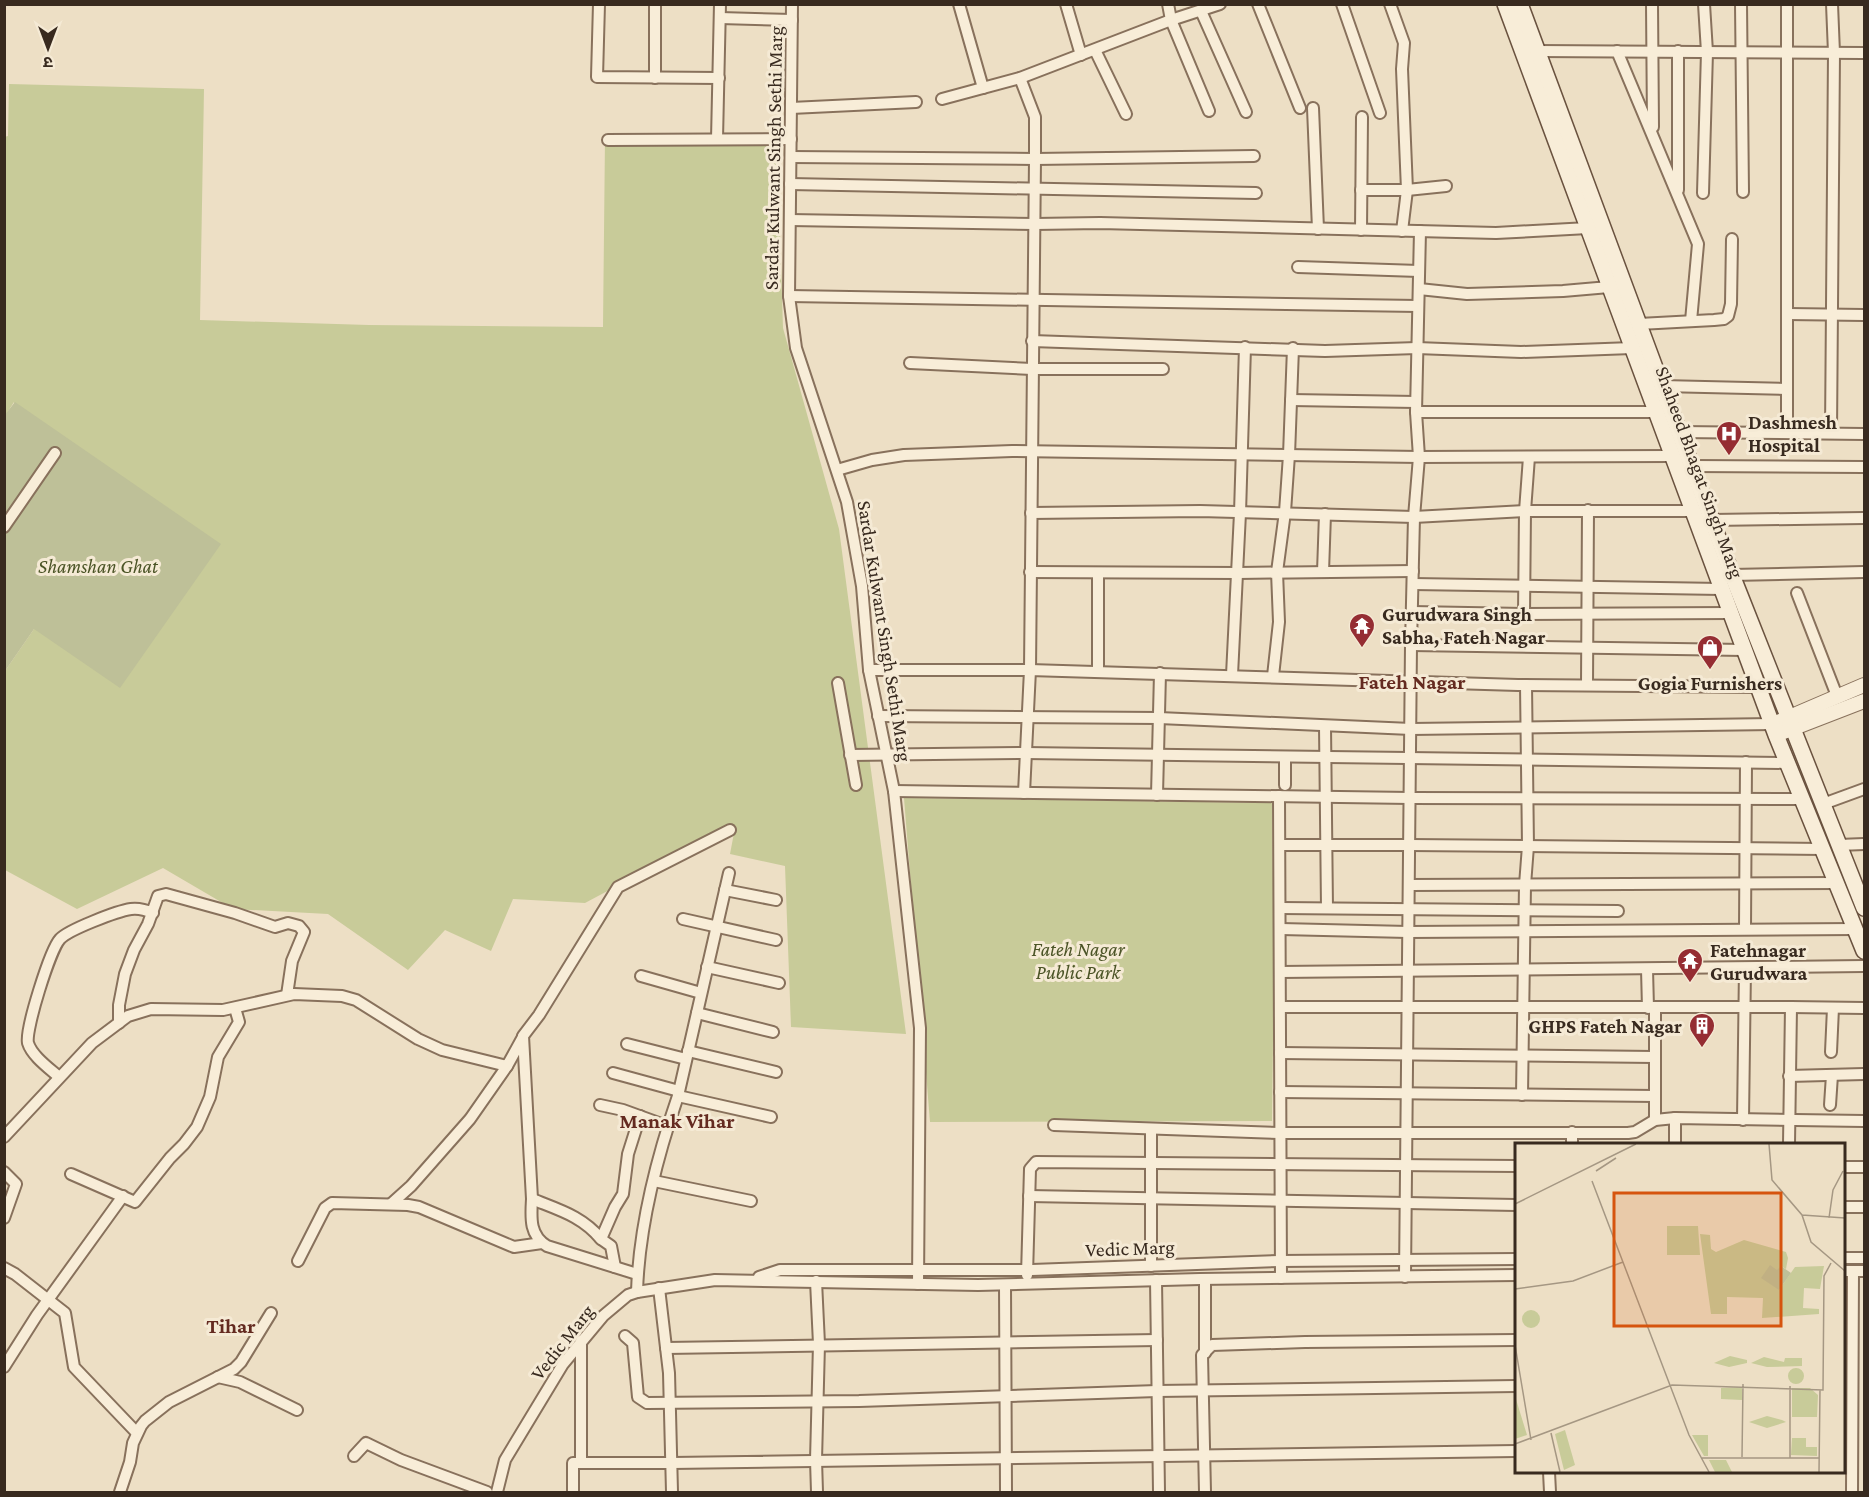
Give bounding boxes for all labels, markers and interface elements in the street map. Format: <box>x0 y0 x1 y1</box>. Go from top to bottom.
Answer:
north arrow <box>18 18 78 78</box>
street label: Sardar Kulwant Singh Sethi Marg <box>760 25 787 290</box>
text: उ <box>43 54 53 71</box>
street label: Shaheed Bhagat Singh Marg <box>1650 363 1749 582</box>
place label: Dashmesh Hospital <box>1748 411 1838 456</box>
hospital icon: Dashmesh Hospital <box>1714 419 1744 457</box>
street label: Sardar Kulwant Singh Sethi Marg <box>852 499 917 764</box>
park label: Shamshan Ghat <box>38 555 159 577</box>
place label: Gurudwara Singh Sabha, Fateh Nagar <box>1382 603 1545 648</box>
temple icon: Gurudwara Singh Sabha, Fateh Nagar <box>1347 611 1377 649</box>
shop icon: Gogia Furnishers <box>1695 633 1725 671</box>
district label: Fateh Nagar <box>1358 670 1466 694</box>
place label: Gogia Furnishers <box>1638 672 1782 694</box>
park label: Fateh Nagar Public Park <box>1031 938 1126 983</box>
place label: Fatehnagar Gurudwara <box>1710 939 1808 984</box>
temple icon: Fatehnagar Gurudwara <box>1675 946 1705 984</box>
building icon: GHPS Fateh Nagar <box>1687 1011 1717 1049</box>
place label: GHPS Fateh Nagar <box>1528 1015 1682 1037</box>
district label: Manak Vihar <box>619 1109 735 1133</box>
inset map <box>1515 1143 1845 1473</box>
street label: Vedic Marg <box>1085 1235 1175 1262</box>
street label: Vedic Marg <box>526 1300 599 1385</box>
district label: Tihar <box>206 1314 256 1338</box>

